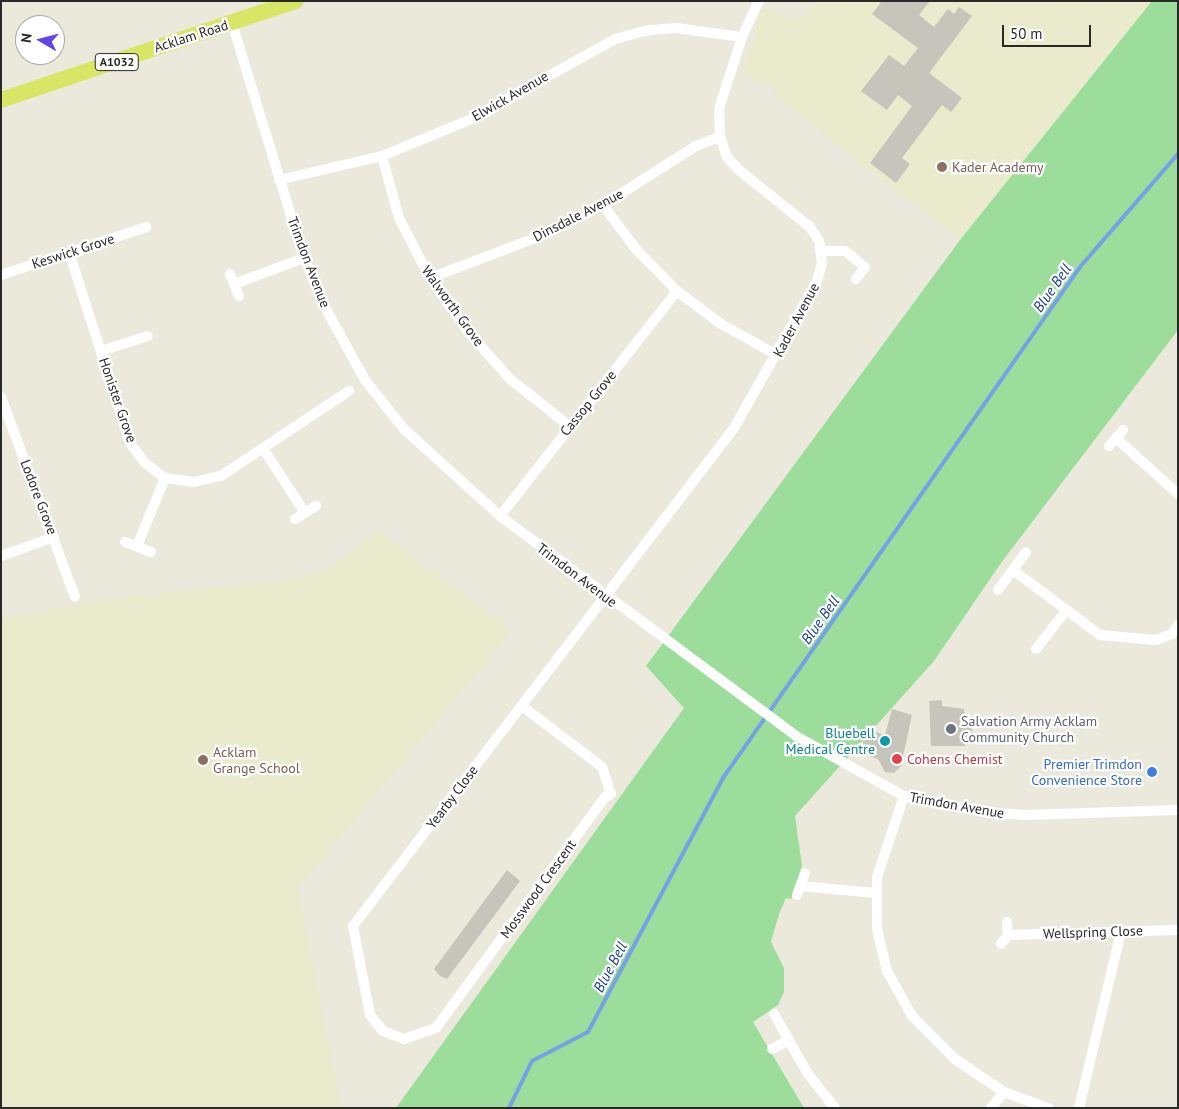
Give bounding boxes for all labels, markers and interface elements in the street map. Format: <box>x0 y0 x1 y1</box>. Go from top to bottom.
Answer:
north arrow <box>15 15 65 65</box>
scale bar <box>1004 15 1093 47</box>
street label: Acklam Road <box>152 16 230 56</box>
text: 50 m <box>1010 24 1043 43</box>
text: N <box>17 32 36 44</box>
road number: A1032 <box>94 52 140 72</box>
street label: Elwick Avenue <box>469 67 551 125</box>
place label: Kader Academy <box>952 159 1044 175</box>
marker: Kader Academy <box>936 161 948 173</box>
street label: Dinsdale Avenue <box>530 185 626 245</box>
street label: Trimdon Avenue <box>284 214 334 310</box>
street label: Keswick Grove <box>29 230 117 272</box>
water label: Blue Bell <box>1029 261 1075 315</box>
street label: Walworth Grove <box>418 262 488 350</box>
street label: Kader Avenue <box>769 280 823 360</box>
street label: Honister Grove <box>96 355 140 445</box>
street label: Cassop Grove <box>556 367 620 439</box>
street label: Lodore Grove <box>17 457 61 537</box>
street label: Trimdon Avenue <box>533 539 621 611</box>
water label: Blue Bell <box>797 593 843 647</box>
place label: Salvation Army Acklam Community Church <box>961 713 1099 746</box>
marker: Salvation Army Acklam Community Church <box>945 723 957 735</box>
place label: Bluebell Medical Centre <box>786 725 875 758</box>
marker: Bluebell Medical Centre <box>879 735 891 747</box>
place label: Acklam Grange School <box>213 744 300 776</box>
place label: Cohens Chemist <box>907 751 1003 767</box>
marker: Cohens Chemist <box>891 753 903 765</box>
marker: Acklam Grange School <box>197 754 209 766</box>
place label: Premier Trimdon Convenience Store <box>1031 756 1142 789</box>
street label: Yearby Close <box>423 762 481 832</box>
marker: Premier Trimdon Convenience Store <box>1146 766 1158 778</box>
street label: Trimdon Avenue <box>908 788 1006 822</box>
street label: Mosswood Crescent <box>497 836 579 942</box>
street label: Wellspring Close <box>1043 922 1143 942</box>
water label: Blue Bell <box>589 939 631 995</box>

